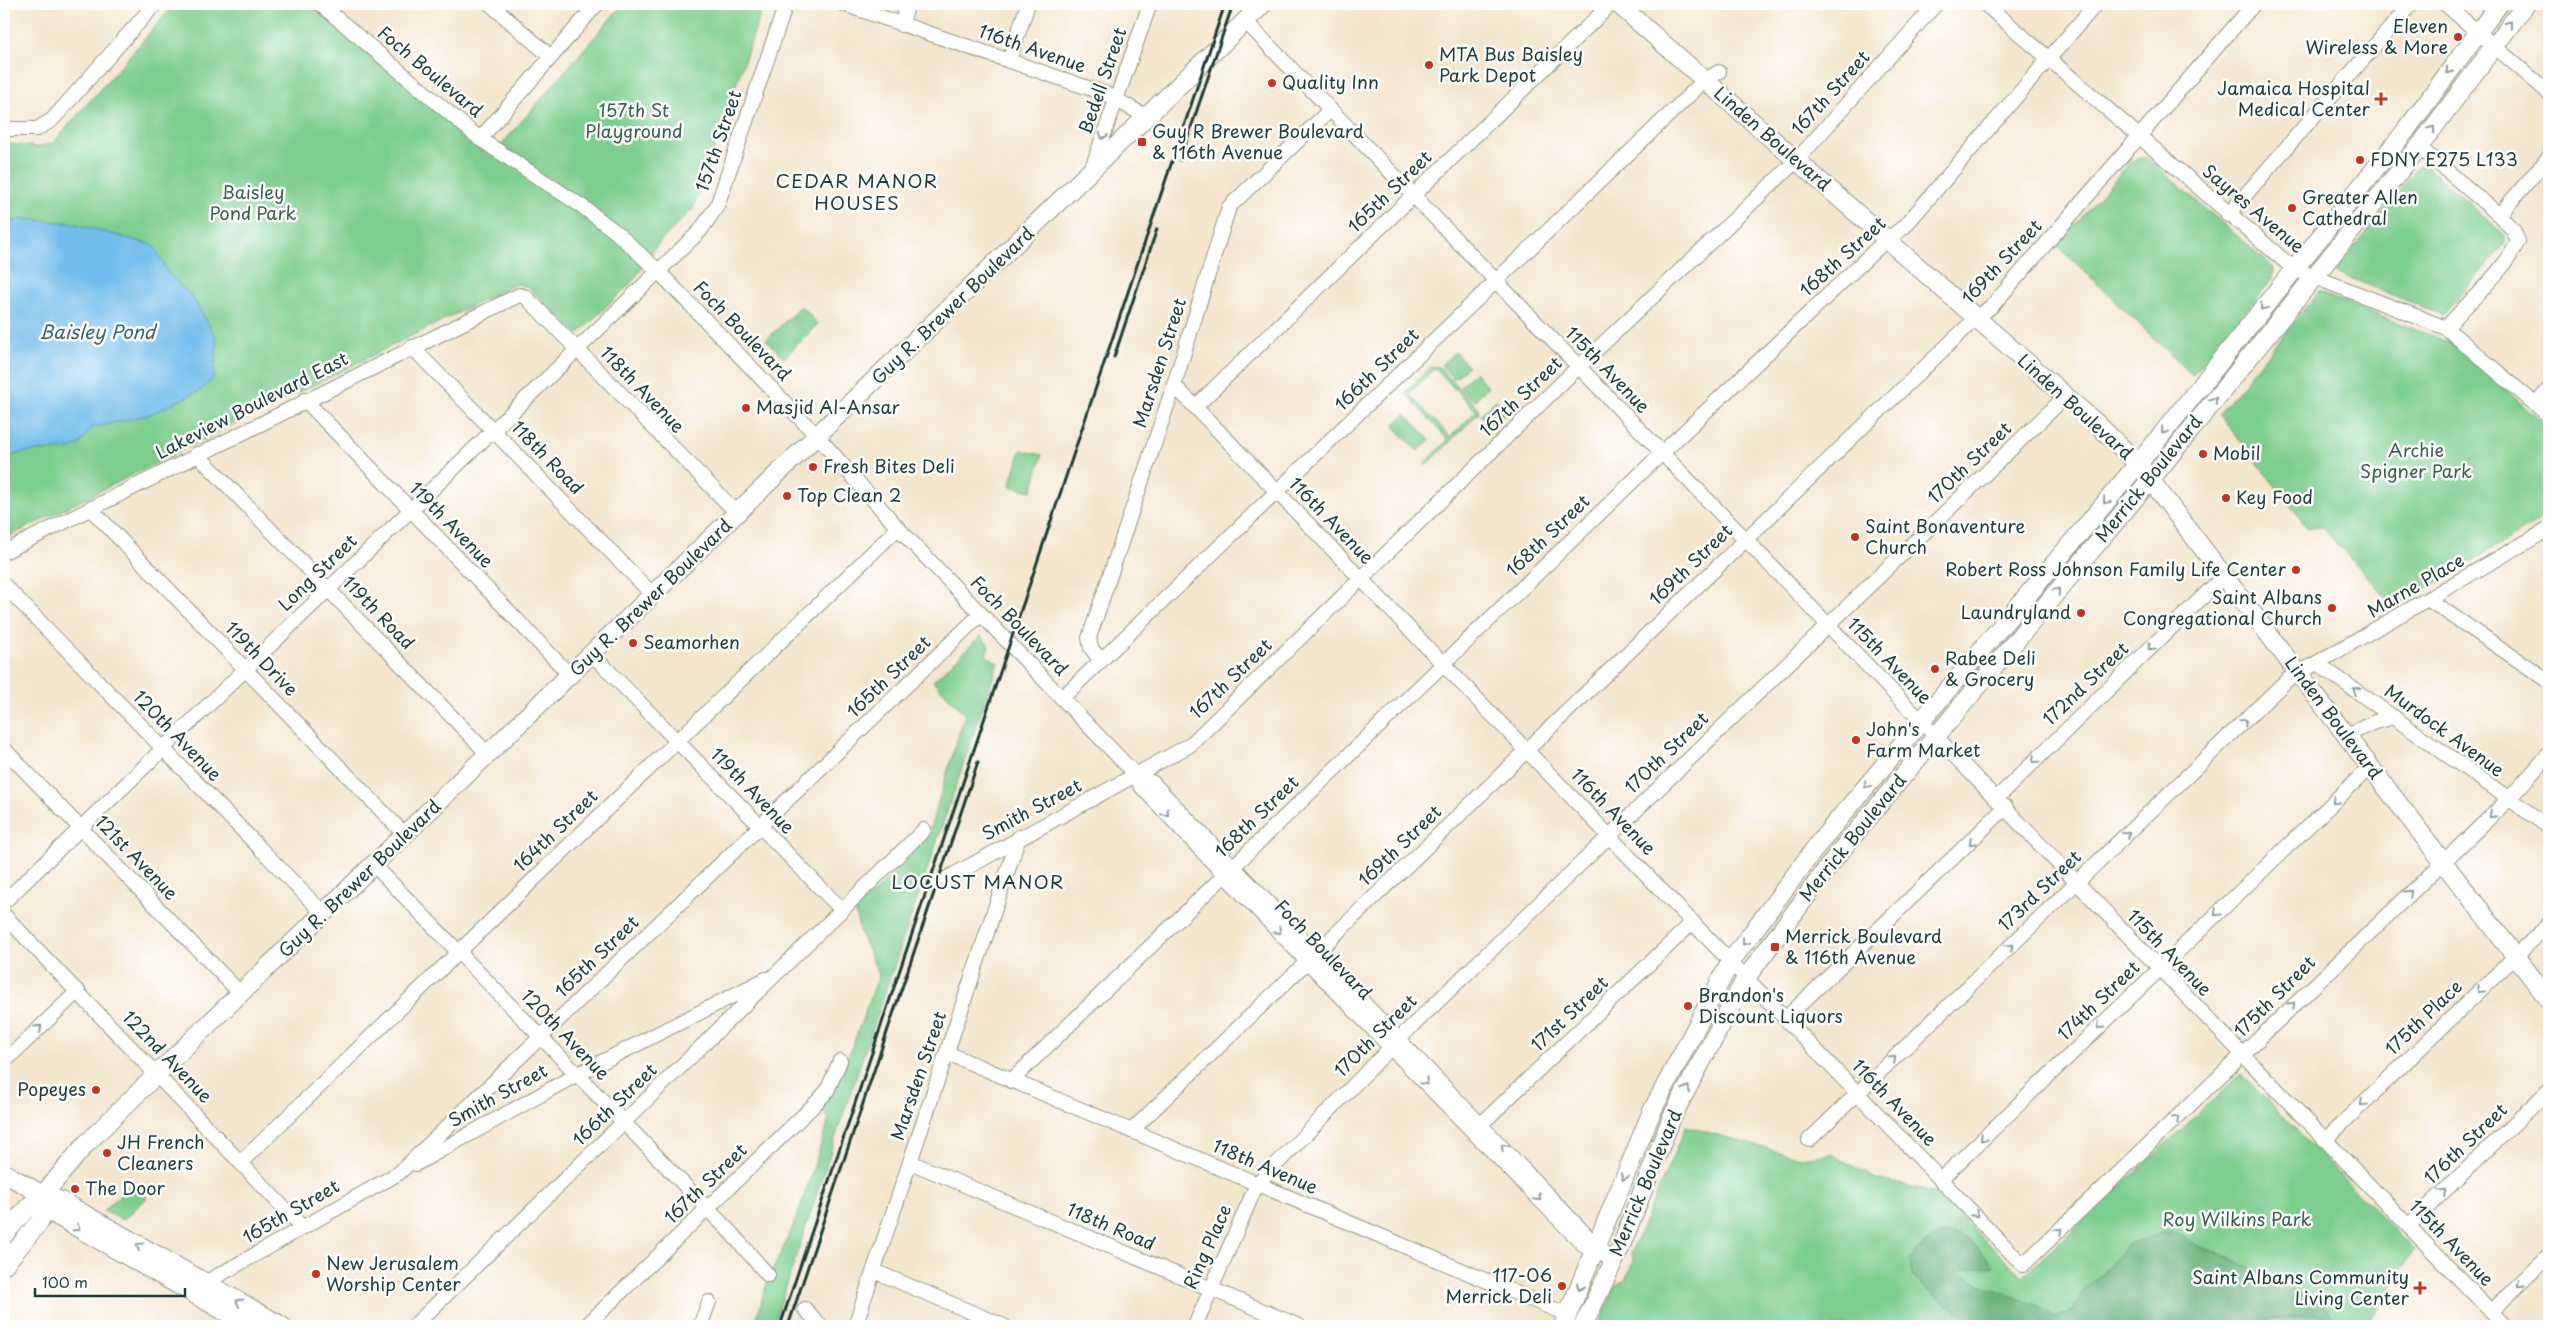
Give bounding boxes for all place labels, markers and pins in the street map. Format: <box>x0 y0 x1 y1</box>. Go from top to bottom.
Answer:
place label: Eleven Wireless & More <box>2306 12 2448 60</box>
marker: Eleven Wireless & More <box>2452 31 2464 43</box>
place label: MTA Bus Baisley Park Depot <box>1439 40 1583 88</box>
marker: MTA Bus Baisley Park Depot <box>1423 59 1435 71</box>
place label: Quality Inn <box>1282 68 1379 95</box>
place label: Jamaica Hospital Medical Center <box>2217 74 2371 122</box>
marker: Quality Inn <box>1266 77 1278 89</box>
marker: Jamaica Hospital Medical Center <box>2374 92 2388 106</box>
place label: Guy R Brewer Boulevard & 116th Avenue <box>1152 117 1364 165</box>
marker: Guy R Brewer Boulevard & 116th Avenue <box>1136 136 1148 148</box>
place label: FDNY E275 L133 <box>2370 145 2518 172</box>
marker: FDNY E275 L133 <box>2354 154 2366 166</box>
place label: Greater Allen Cathedral <box>2302 183 2418 231</box>
marker: Greater Allen Cathedral <box>2286 202 2298 214</box>
place label: Masjid Al-Ansar <box>756 393 901 420</box>
marker: Masjid Al-Ansar <box>740 402 752 414</box>
place label: Mobil <box>2213 439 2260 466</box>
marker: Mobil <box>2197 448 2209 460</box>
place label: Fresh Bites Deli <box>823 452 955 479</box>
marker: Fresh Bites Deli <box>807 461 819 473</box>
place label: Top Clean 2 <box>797 481 901 508</box>
place label: Key Food <box>2236 483 2313 510</box>
marker: Top Clean 2 <box>781 490 793 502</box>
marker: Key Food <box>2220 492 2232 504</box>
place label: Saint Bonaventure Church <box>1865 512 2026 560</box>
marker: Saint Bonaventure Church <box>1849 531 1861 543</box>
place label: Robert Ross Johnson Family Life Center <box>1945 555 2287 582</box>
marker: Robert Ross Johnson Family Life Center <box>2290 564 2302 576</box>
place label: Saint Albans Congregational Church <box>2123 583 2322 631</box>
place label: Laundryland <box>1961 598 2071 625</box>
marker: Saint Albans Congregational Church <box>2326 602 2338 614</box>
marker: Laundryland <box>2075 607 2087 619</box>
place label: Seamorhen <box>643 628 740 655</box>
marker: Seamorhen <box>627 637 639 649</box>
place label: Rabee Deli & Grocery <box>1945 644 2036 692</box>
marker: Rabee Deli & Grocery <box>1929 663 1941 675</box>
place label: John's Farm Market <box>1866 715 1980 763</box>
marker: John's Farm Market <box>1850 734 1862 746</box>
place label: Merrick Boulevard & 116th Avenue <box>1785 922 1942 970</box>
marker: Merrick Boulevard & 116th Avenue <box>1769 941 1781 953</box>
place label: Brandon's Discount Liquors <box>1698 981 1843 1029</box>
marker: Brandon's Discount Liquors <box>1682 1000 1694 1012</box>
place label: Popeyes <box>17 1075 86 1102</box>
marker: Popeyes <box>90 1084 102 1096</box>
place label: JH French Cleaners <box>117 1128 204 1176</box>
marker: JH French Cleaners <box>101 1147 113 1159</box>
place label: The Door <box>85 1174 165 1201</box>
marker: The Door <box>69 1183 81 1195</box>
place label: New Jerusalem Worship Center <box>326 1249 461 1297</box>
place label: 117-06 Merrick Deli <box>1446 1261 1552 1309</box>
place label: Saint Albans Community Living Center <box>2192 1263 2410 1311</box>
marker: New Jerusalem Worship Center <box>310 1268 322 1280</box>
marker: 117-06 Merrick Deli <box>1556 1280 1568 1292</box>
marker: Saint Albans Community Living Center <box>2413 1281 2427 1295</box>

